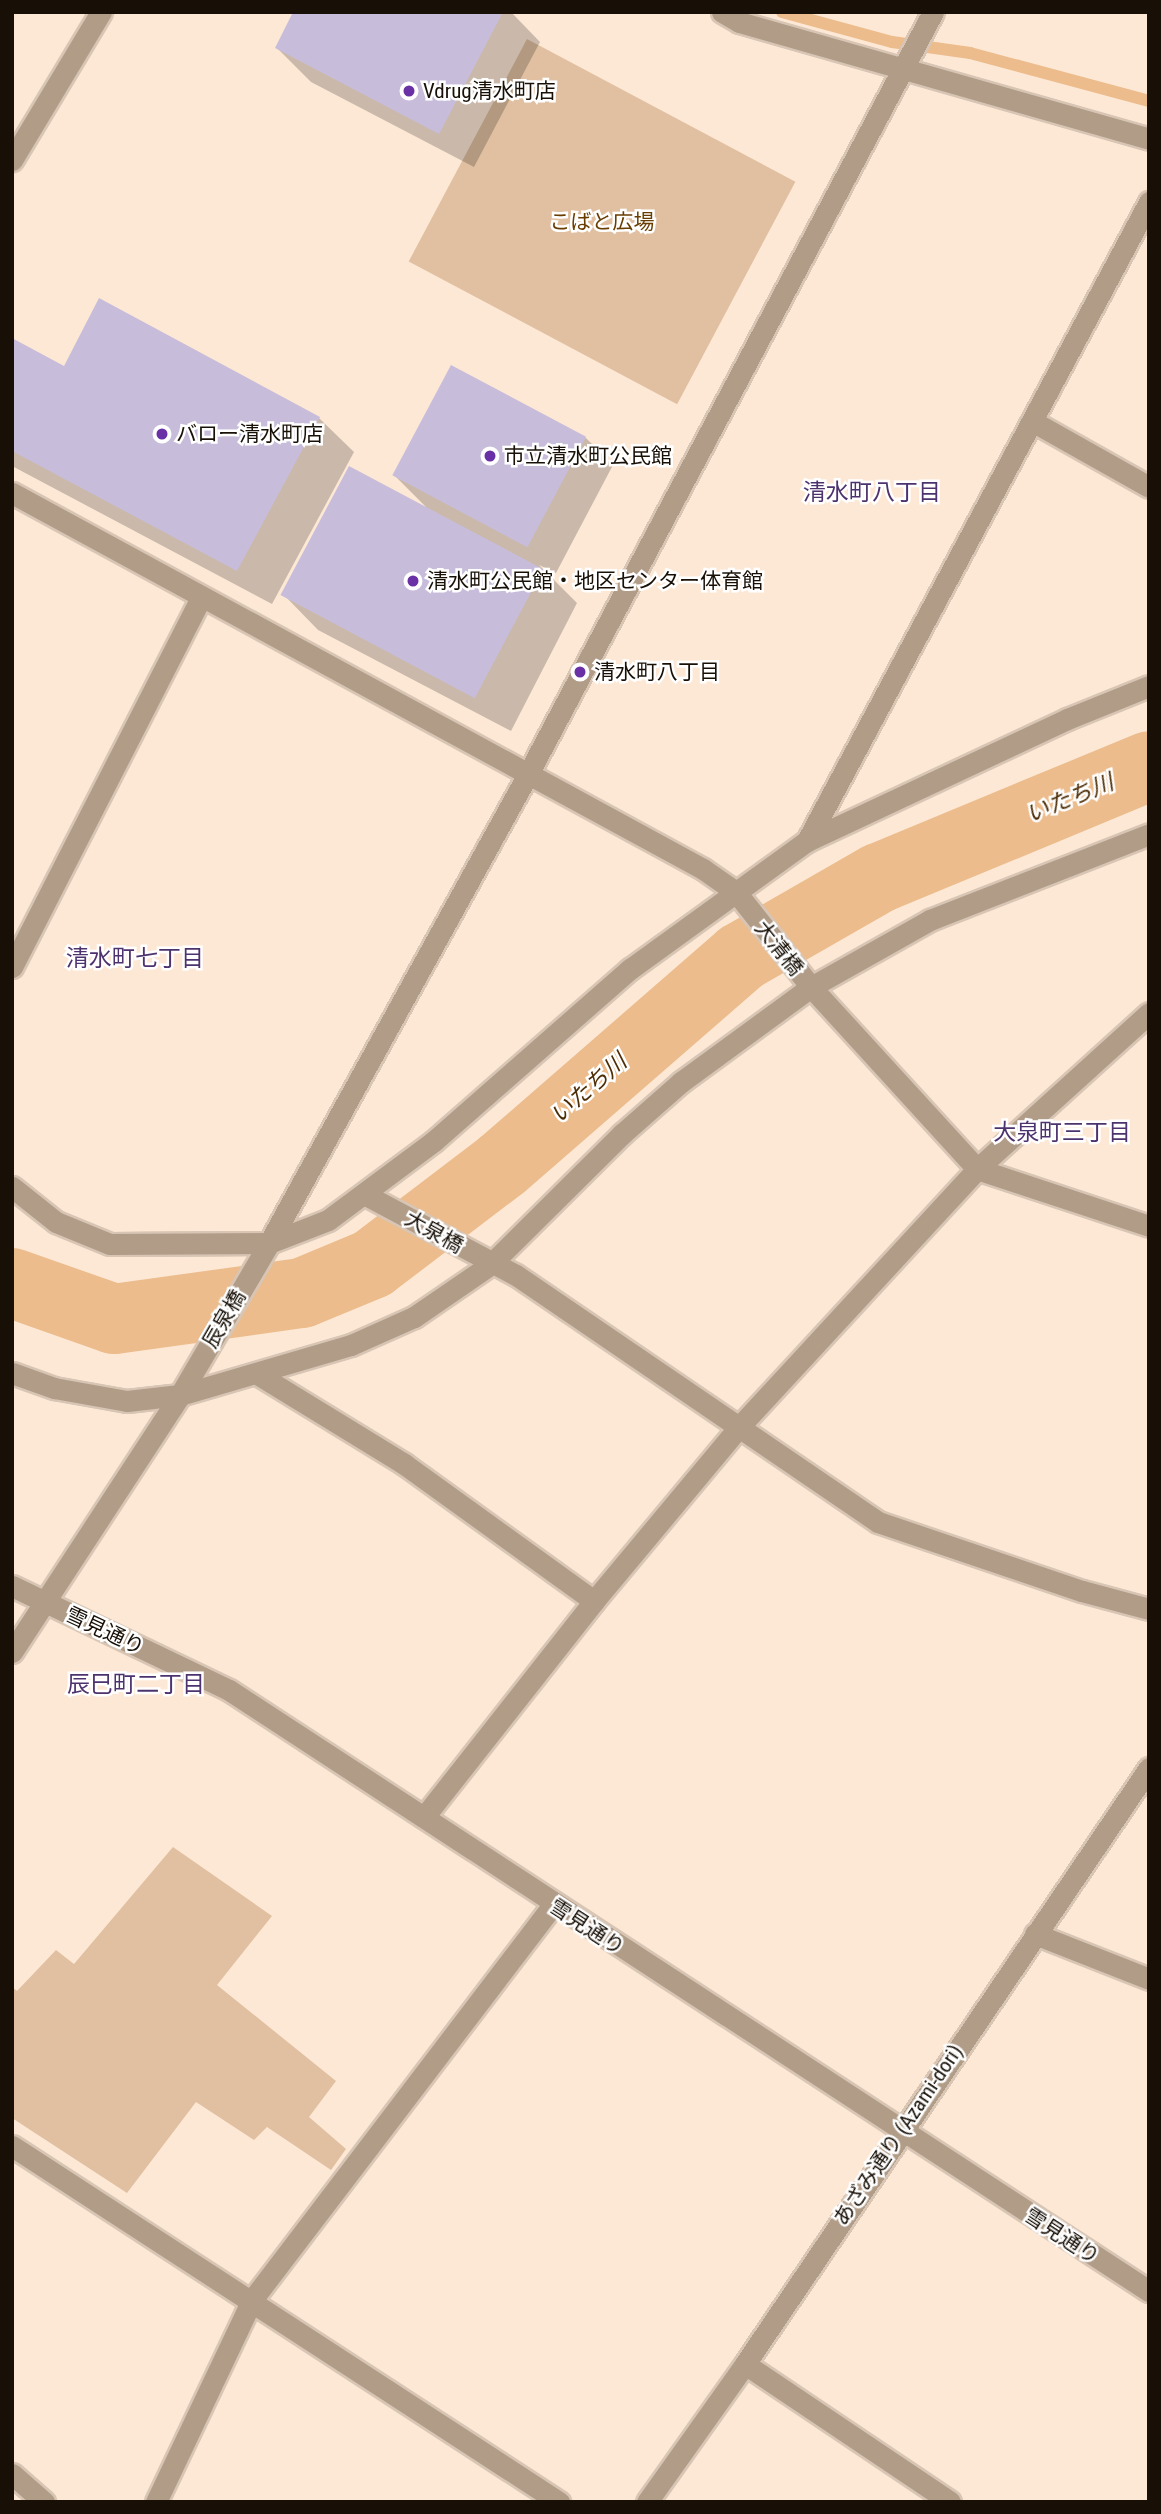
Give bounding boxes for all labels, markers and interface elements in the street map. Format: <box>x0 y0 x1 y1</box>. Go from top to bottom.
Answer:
place label: Vdrug清水町店 <box>423 78 556 104</box>
marker: Vdrug清水町店 <box>401 83 417 99</box>
park label: こばと広場 <box>550 209 654 235</box>
place label: バロー清水町店 <box>176 421 323 447</box>
marker: バロー清水町店 <box>154 426 170 442</box>
place label: 市立清水町公民館 <box>504 443 672 469</box>
marker: 市立清水町公民館 <box>482 448 498 464</box>
district label: 清水町八丁目 <box>803 479 941 507</box>
place label: 清水町公民館・地区センター体育館 <box>427 568 763 594</box>
marker: 清水町公民館・地区センター体育館 <box>405 573 421 589</box>
place label: 清水町八丁目 <box>594 659 720 685</box>
marker: 清水町八丁目 <box>572 664 588 680</box>
water label: いたち川 <box>1022 769 1118 829</box>
street label: 大清橋 <box>749 916 809 980</box>
district label: 清水町七丁目 <box>66 945 204 973</box>
water label: いたち川 <box>545 1048 633 1130</box>
district label: 大泉町三丁目 <box>993 1119 1131 1147</box>
street label: 大泉橋 <box>400 1206 468 1258</box>
street label: 辰泉橋 <box>197 1285 251 1353</box>
street label: 雪見通り <box>62 1602 148 1660</box>
district label: 辰巳町二丁目 <box>67 1671 205 1699</box>
street label: 雪見通り <box>545 1894 629 1960</box>
street label: あざみ通り (Azami-dori) <box>828 2040 968 2230</box>
street label: 雪見通り <box>1020 2203 1104 2269</box>

